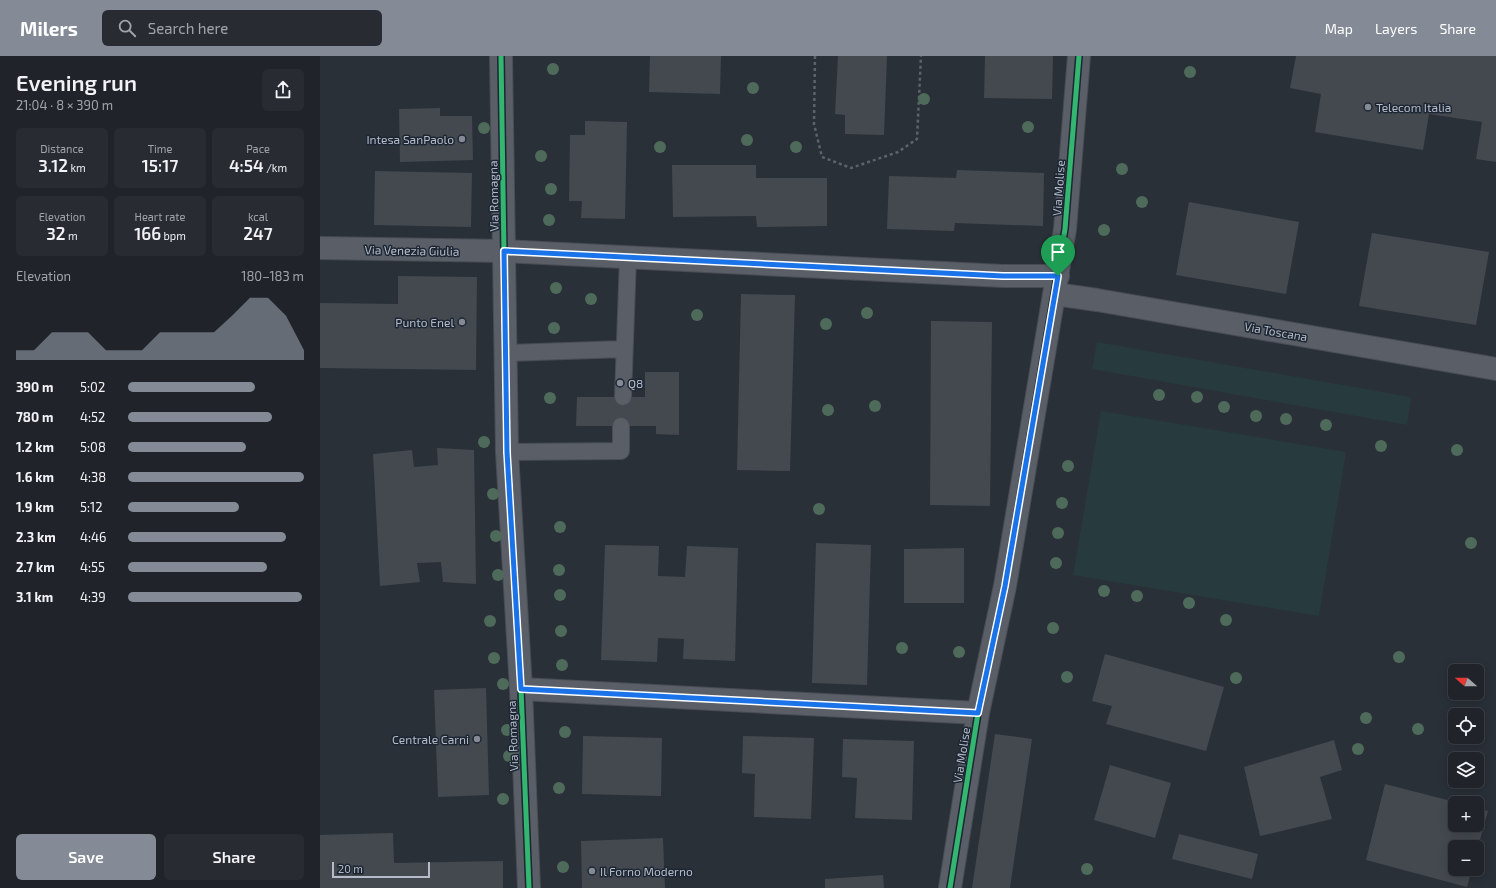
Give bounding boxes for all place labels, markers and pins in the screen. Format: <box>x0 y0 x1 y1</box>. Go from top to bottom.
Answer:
place label: Telecom Italia <box>1376 100 1451 114</box>
marker: Telecom Italia <box>1363 102 1373 112</box>
place label: Intesa SanPaolo <box>366 132 454 146</box>
marker: Intesa SanPaolo <box>457 134 467 144</box>
pin <box>1041 235 1075 276</box>
place label: Punto Enel <box>395 315 454 329</box>
marker: Punto Enel <box>457 317 467 327</box>
place label: Q8 <box>628 376 643 391</box>
marker: Q8 <box>615 378 625 388</box>
place label: Centrale Carni <box>392 732 469 746</box>
marker: Centrale Carni <box>472 734 482 744</box>
place label: Il Forno Moderno <box>600 864 693 878</box>
marker: Il Forno Moderno <box>587 866 597 876</box>

